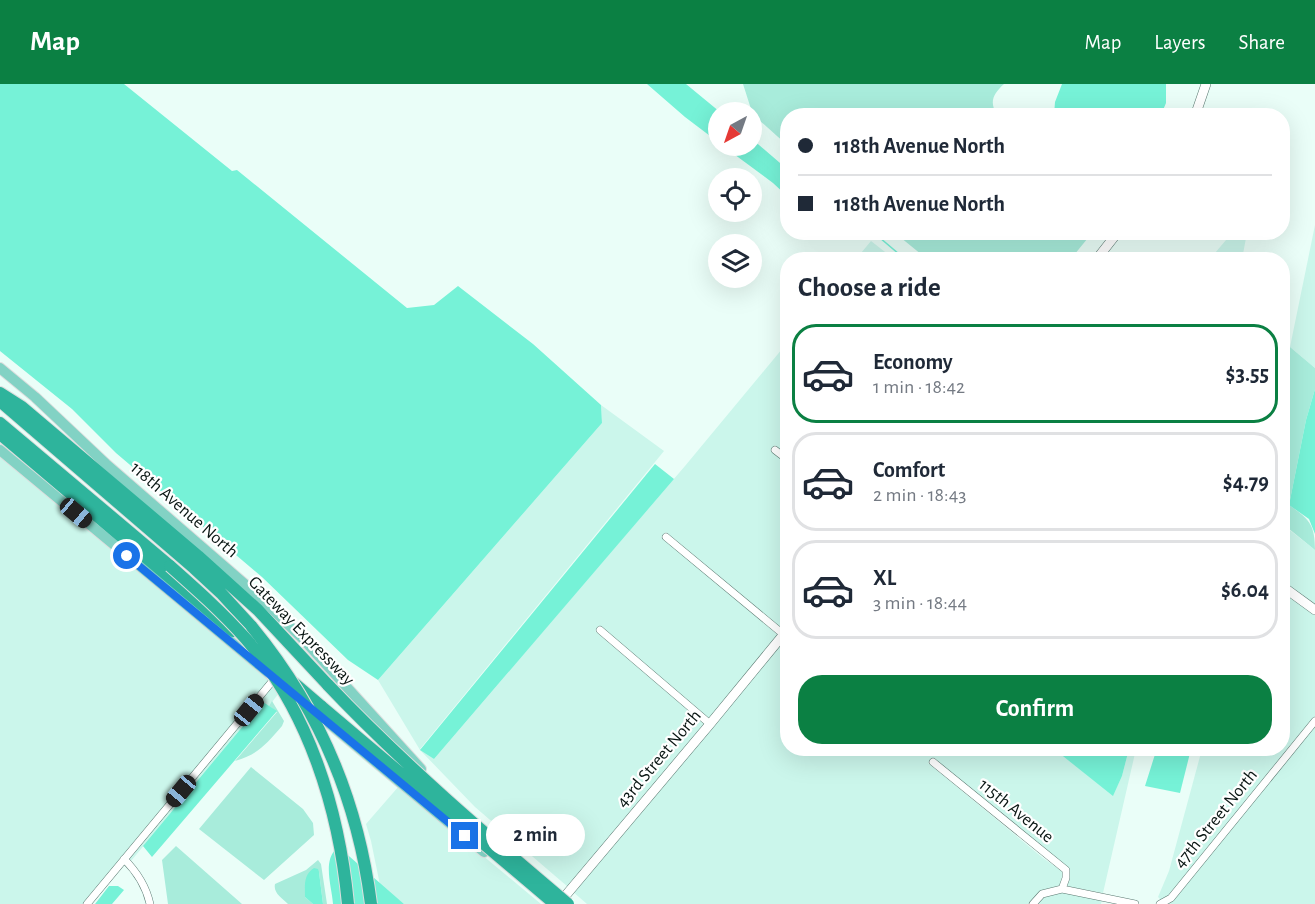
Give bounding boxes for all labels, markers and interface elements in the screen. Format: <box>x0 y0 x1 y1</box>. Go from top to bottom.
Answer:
text: Map <box>30 28 80 56</box>
text: Map <box>1085 32 1121 53</box>
text: Layers <box>1154 32 1205 53</box>
text: Share <box>1238 32 1285 53</box>
north arrow <box>708 102 762 156</box>
map controls <box>708 102 762 288</box>
text: 118th Avenue North <box>834 135 1005 157</box>
button: locate <box>708 168 762 222</box>
text: 118th Avenue North <box>834 193 1005 215</box>
button: layers <box>708 234 762 288</box>
text: Choose a ride <box>798 274 941 301</box>
icon: car <box>801 347 855 401</box>
text: Economy <box>873 351 953 373</box>
text: $3.55 <box>1226 363 1269 385</box>
text: 1 min · 18:42 <box>873 377 965 397</box>
icon: car <box>801 455 855 509</box>
street label: 118th Avenue North <box>127 459 241 561</box>
text: Comfort <box>873 459 945 481</box>
text: $4.79 <box>1223 471 1269 493</box>
text: 2 min · 18:43 <box>873 485 967 505</box>
car <box>56 495 96 531</box>
route start <box>113 542 140 569</box>
icon: car <box>801 563 855 617</box>
text: XL <box>873 567 896 589</box>
street label: Gateway Expressway <box>245 573 358 689</box>
text: $6.04 <box>1221 579 1269 601</box>
text: 3 min · 18:44 <box>873 593 967 613</box>
button: Confirm <box>798 675 1272 744</box>
car <box>231 690 267 730</box>
street label: 43rd Street North <box>613 707 705 811</box>
street label: 47th Street North <box>1171 766 1261 872</box>
car <box>163 771 199 811</box>
street label: 115th Avenue <box>975 776 1057 846</box>
callout: 2 min <box>486 815 585 857</box>
route end <box>451 822 478 849</box>
text: 2 min <box>513 825 558 845</box>

